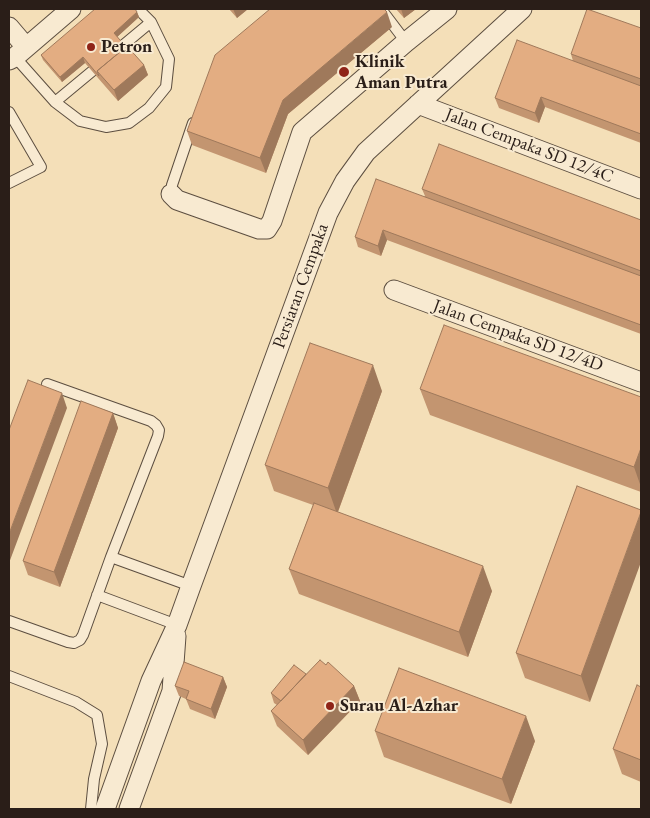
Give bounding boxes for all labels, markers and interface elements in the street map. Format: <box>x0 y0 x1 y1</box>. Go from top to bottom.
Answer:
place label: Petron <box>101 36 152 58</box>
marker: Petron <box>85 41 97 53</box>
place label: Klinik Aman Putra <box>355 51 448 94</box>
marker: Klinik Aman Putra <box>337 65 351 79</box>
street label: Jalan Cempaka SD 12/4C <box>442 104 616 188</box>
street label: Persiaran Cempaka <box>268 221 334 351</box>
street label: Jalan Cempaka SD 12/4D <box>430 295 606 377</box>
place label: Surau Al-Azhar <box>340 695 458 717</box>
marker: Surau Al-Azhar <box>324 700 336 712</box>

